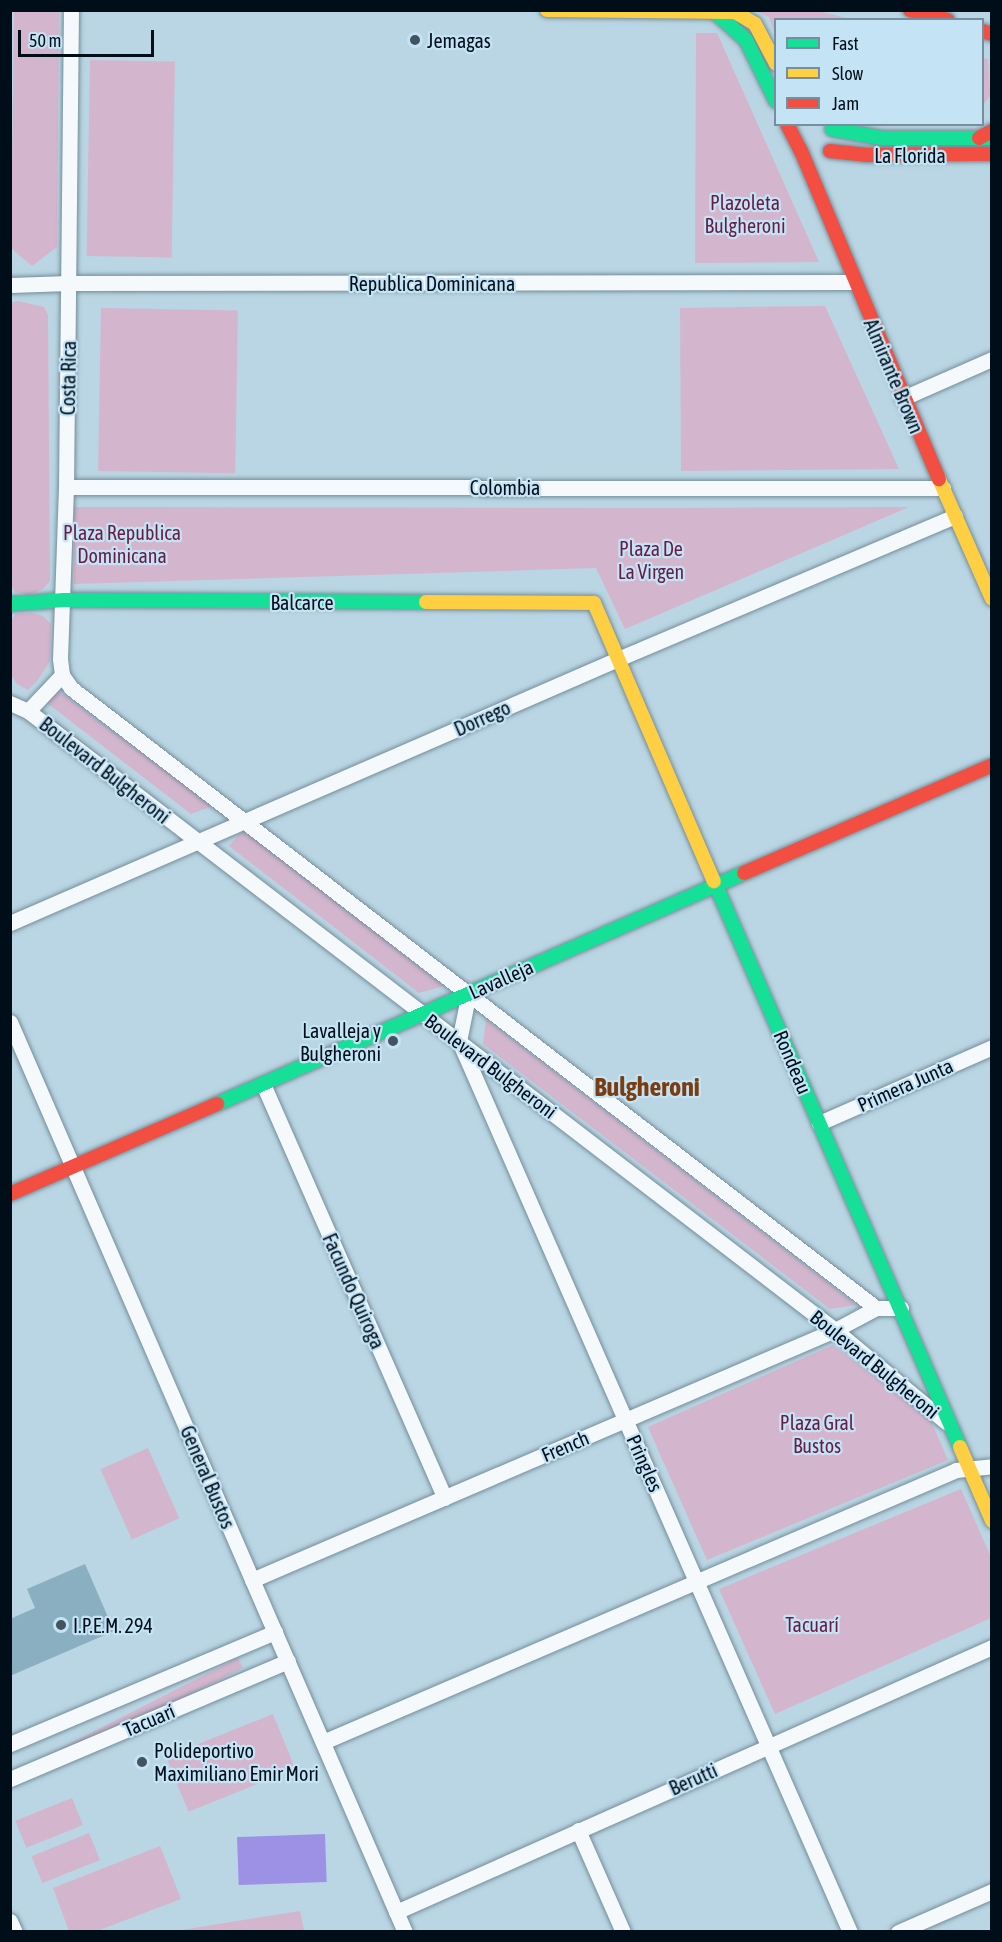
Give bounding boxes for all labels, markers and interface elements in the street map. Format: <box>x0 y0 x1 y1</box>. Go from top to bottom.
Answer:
scale bar <box>21 18 158 56</box>
legend <box>774 18 984 126</box>
place label: Jemagas <box>427 28 491 52</box>
text: 50 m <box>29 30 61 51</box>
marker: Jemagas <box>408 33 422 47</box>
text: Fast <box>832 33 859 54</box>
text: Slow <box>832 63 863 84</box>
text: Jam <box>832 93 859 114</box>
street label: La Florida <box>874 143 946 167</box>
park label: Plazoleta Bulgheroni <box>704 191 786 238</box>
street label: Republica Dominicana <box>349 271 515 295</box>
street label: Almirante Brown <box>859 315 929 437</box>
street label: Costa Rica <box>55 341 81 415</box>
street label: Colombia <box>470 475 540 499</box>
park label: Plaza Republica Dominicana <box>63 521 181 568</box>
park label: Plaza De La Virgen <box>618 537 684 584</box>
street label: Balcarce <box>271 590 333 614</box>
street label: Dorrego <box>450 695 514 741</box>
street label: Boulevard Bulgheroni <box>35 712 175 828</box>
street label: Lavalleja <box>465 954 537 1004</box>
street label: Boulevard Bulgheroni <box>420 1009 562 1123</box>
place label: Lavalleja y Bulgheroni <box>300 1018 381 1065</box>
street label: Rondeau <box>769 1027 817 1097</box>
marker: Lavalleja y Bulgheroni <box>386 1034 400 1048</box>
street label: Primera Junta <box>853 1053 957 1117</box>
district label: Bulgheroni <box>594 1072 700 1104</box>
street label: Facundo Quiroga <box>318 1229 390 1353</box>
street label: Boulevard Bulgheroni <box>806 1305 944 1423</box>
park label: Plaza Gral Bustos <box>780 1411 854 1458</box>
street label: General Bustos <box>176 1422 240 1532</box>
street label: French <box>538 1425 592 1467</box>
street label: Pringles <box>622 1431 668 1495</box>
park label: Tacuarí <box>785 1612 839 1636</box>
place label: I.P.E.M. 294 <box>73 1613 153 1637</box>
marker: I.P.E.M. 294 <box>54 1618 68 1632</box>
street label: Tacuarí <box>120 1698 178 1742</box>
place label: Polideportivo Maximiliano Emir Mori <box>154 1738 319 1785</box>
marker: Polideportivo Maximiliano Emir Mori <box>135 1755 149 1769</box>
street label: Berutti <box>665 1758 721 1800</box>

